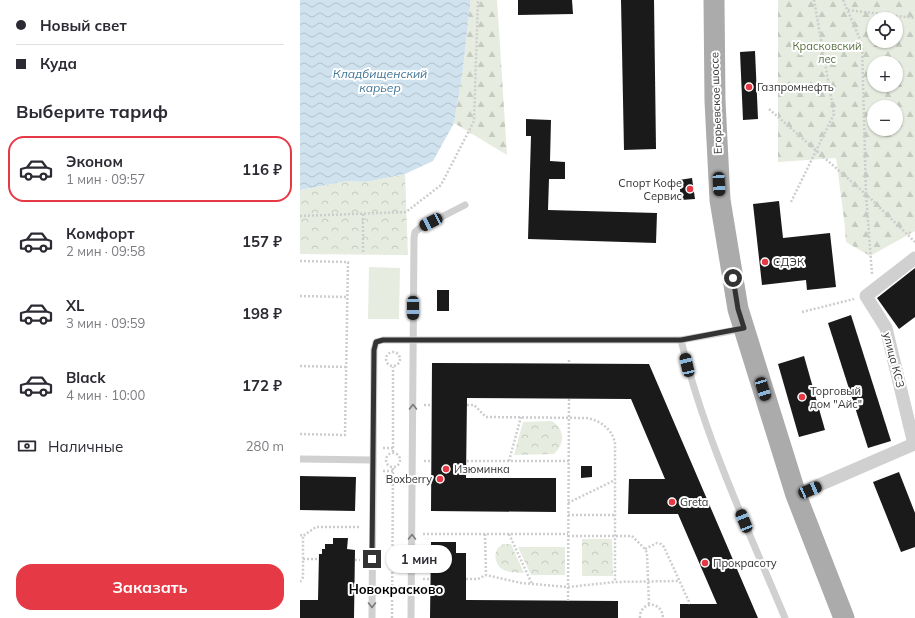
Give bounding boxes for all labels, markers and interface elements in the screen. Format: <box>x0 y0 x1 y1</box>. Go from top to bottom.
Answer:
map controls <box>867 12 903 136</box>
button: locate <box>867 12 903 48</box>
text: Новый свет <box>40 16 127 35</box>
park label: Красковский лес <box>792 39 862 66</box>
street label: Егорьевское шоссе <box>707 52 725 154</box>
text: Куда <box>40 54 77 73</box>
button: + <box>867 56 903 92</box>
water label: Кладбищенский карьер <box>333 66 427 95</box>
place label: Газпромнефть <box>757 80 834 94</box>
marker: Газпромнефть <box>744 82 754 92</box>
text: Выберите тариф <box>16 100 168 123</box>
button: − <box>867 100 903 136</box>
icon: car <box>18 151 54 187</box>
text: Эконом <box>66 152 123 171</box>
text: 116 ₽ <box>242 160 282 179</box>
text: 1 мин · 09:57 <box>66 171 145 187</box>
car <box>712 172 726 196</box>
place label: Спорт Кофе Сервис <box>618 176 682 203</box>
marker: Спорт Кофе Сервис <box>685 184 695 194</box>
car <box>418 211 444 233</box>
icon: car <box>18 223 54 259</box>
text: Комфорт <box>66 224 135 243</box>
text: 157 ₽ <box>242 232 282 251</box>
text: 2 мин · 09:58 <box>66 243 145 259</box>
place label: СДЭК <box>773 255 805 269</box>
marker: СДЭК <box>760 257 770 267</box>
route start <box>724 269 742 287</box>
icon: car <box>18 295 54 331</box>
text: XL <box>66 296 84 315</box>
car <box>407 296 419 320</box>
text: 198 ₽ <box>242 304 282 323</box>
text: 3 мин · 09:59 <box>66 315 145 331</box>
street label: улица КСЗ <box>880 331 908 389</box>
car <box>678 352 696 378</box>
icon: car <box>18 367 54 403</box>
text: Black <box>66 368 105 387</box>
text: 172 ₽ <box>242 376 282 395</box>
car <box>754 376 772 402</box>
place label: Торговый дом "Айс" <box>810 384 862 411</box>
text: 4 мин · 10:00 <box>66 387 145 403</box>
marker: Торговый дом "Айс" <box>797 392 807 402</box>
one-way arrow <box>409 404 417 410</box>
icon: cash <box>16 435 38 457</box>
text: Наличные <box>48 437 123 456</box>
text: 280 m <box>246 438 284 454</box>
place label: Изюминка <box>454 462 510 476</box>
marker: Изюминка <box>441 464 451 474</box>
place label: Boxberry <box>386 472 432 486</box>
marker: Boxberry <box>435 474 445 484</box>
car <box>797 480 823 500</box>
place label: Greta <box>680 495 708 509</box>
marker: Greta <box>667 497 677 507</box>
car <box>734 508 754 534</box>
one-way arrow <box>408 534 416 540</box>
callout: 1 мин <box>386 545 452 573</box>
route end <box>363 550 381 568</box>
text: 1 мин <box>401 551 437 567</box>
place label: Прокрасоту <box>713 556 777 570</box>
marker: Прокрасоту <box>700 558 710 568</box>
button: Заказать <box>16 564 284 610</box>
district label: Новокрасково <box>349 581 443 597</box>
one-way arrow <box>368 602 376 608</box>

